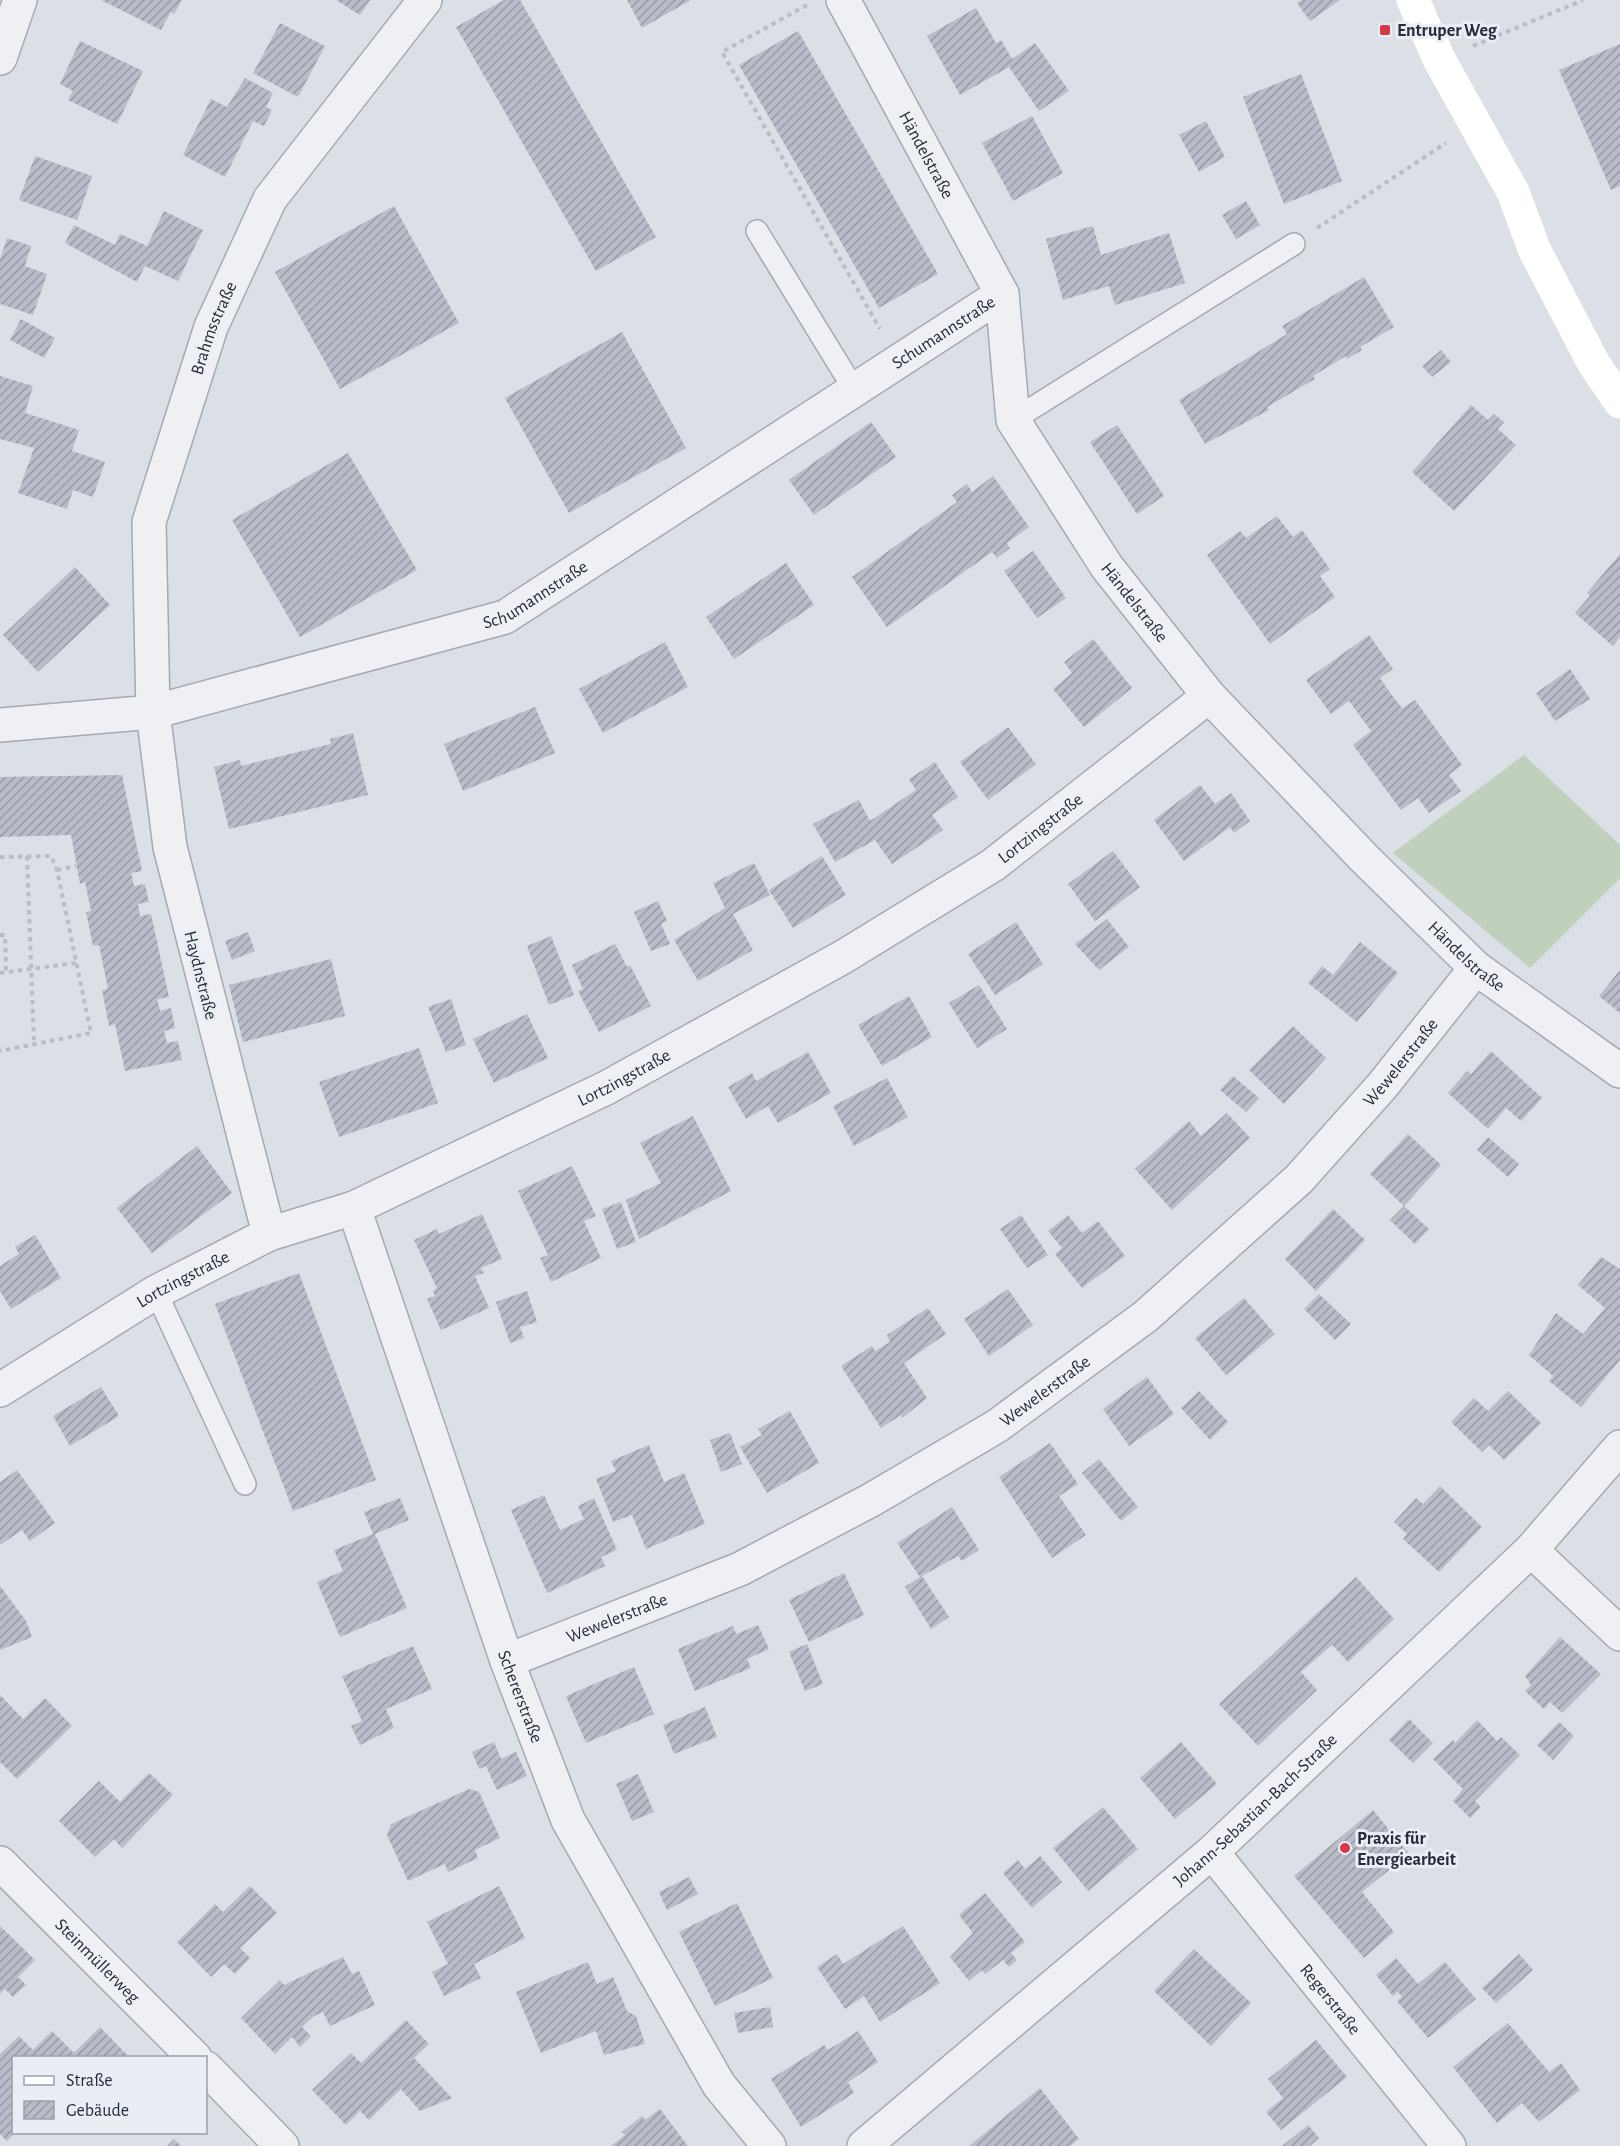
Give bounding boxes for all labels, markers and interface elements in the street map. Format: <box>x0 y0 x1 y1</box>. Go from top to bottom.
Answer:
place label: Entruper Weg <box>1397 22 1498 40</box>
marker: Entruper Weg <box>1378 23 1392 37</box>
street label: Händelstraße <box>895 109 957 202</box>
street label: Brahmsstraße <box>188 279 241 377</box>
street label: Schumannstraße <box>889 293 999 373</box>
street label: Schumannstraße <box>481 558 591 633</box>
street label: Händelstraße <box>1097 559 1171 646</box>
street label: Lortzingstraße <box>995 790 1087 867</box>
street label: Händelstraße <box>1424 918 1508 995</box>
street label: Haydnstraße <box>180 929 220 1021</box>
street label: Wewelerstraße <box>1360 1016 1442 1110</box>
street label: Lortzingstraße <box>575 1046 674 1110</box>
street label: Lortzingstraße <box>134 1248 232 1312</box>
street label: Wewelerstraße <box>997 1353 1094 1431</box>
street label: Wewelerstraße <box>564 1591 670 1647</box>
street label: Schererstraße <box>494 1648 545 1745</box>
street label: Johann-Sebastian-Bach-Straße <box>1171 1731 1341 1890</box>
place label: Praxis für Energiearbeit <box>1357 1830 1456 1869</box>
marker: Praxis für Energiearbeit <box>1338 1841 1352 1855</box>
street label: Steinmüllerweg <box>51 1916 143 2007</box>
street label: Regerstraße <box>1296 1961 1364 2039</box>
legend <box>12 2056 207 2134</box>
text: Straße <box>66 2072 112 2090</box>
text: Gebäude <box>66 2102 129 2120</box>

